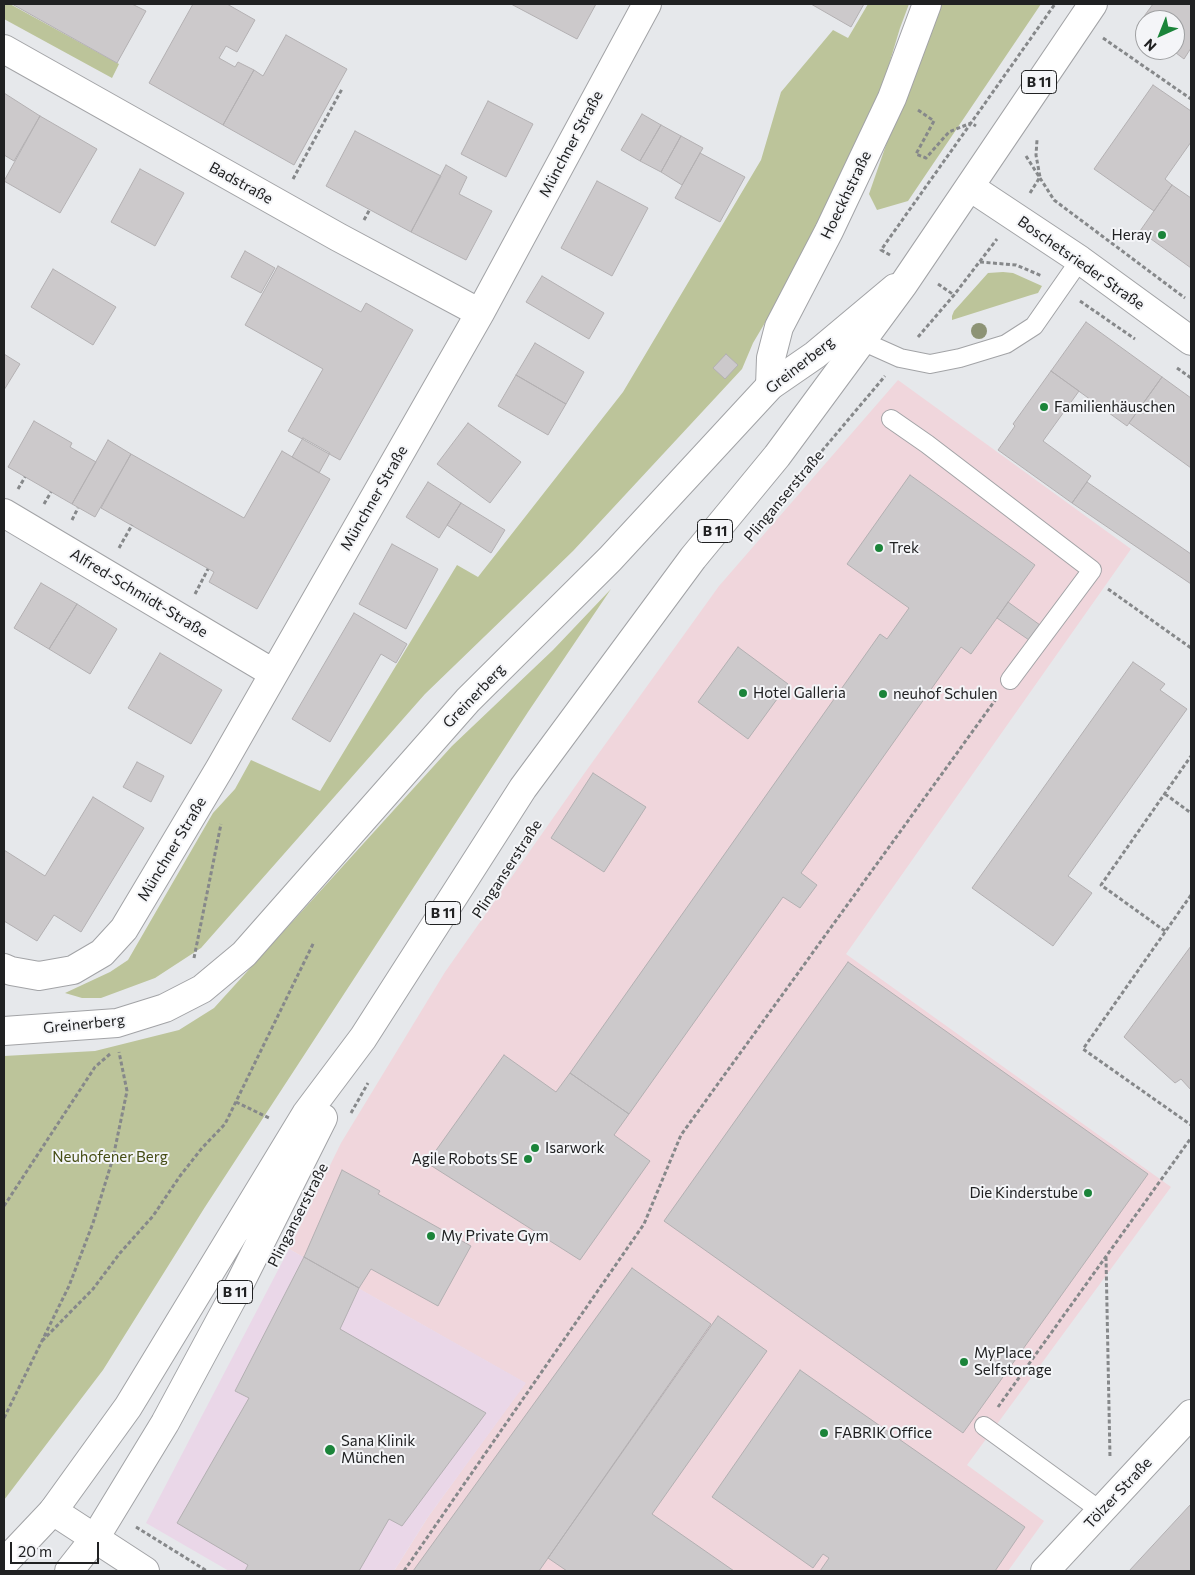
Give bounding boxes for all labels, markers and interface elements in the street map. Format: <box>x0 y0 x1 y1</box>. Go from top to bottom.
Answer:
north arrow <box>1135 10 1185 60</box>
text: N <box>1140 36 1160 55</box>
road number: B 11 <box>1022 70 1056 94</box>
street label: Münchner Straße <box>535 88 607 200</box>
street label: Hoeckhstraße <box>817 148 875 242</box>
street label: Badstraße <box>206 158 276 208</box>
street label: Boschetsrieder Straße <box>1014 212 1148 314</box>
place label: Heray <box>1112 226 1152 244</box>
marker: Heray <box>1156 229 1168 241</box>
street label: Greinerberg <box>762 333 838 397</box>
place label: Familienhäuschen <box>1054 398 1175 416</box>
marker: Familienhäuschen <box>1038 401 1050 413</box>
street label: Münchner Straße <box>337 442 411 554</box>
street label: Plinganserstraße <box>740 446 828 546</box>
road number: B 11 <box>698 520 732 542</box>
place label: Trek <box>889 539 919 557</box>
marker: Trek <box>873 542 885 554</box>
street label: Alfred-Schmidt-Straße <box>67 545 211 641</box>
street label: Greinerberg <box>439 660 509 732</box>
place label: Hotel Galleria <box>753 684 846 702</box>
place label: neuhof Schulen <box>893 685 998 703</box>
marker: Hotel Galleria <box>737 687 749 699</box>
marker: neuhof Schulen <box>877 688 889 700</box>
street label: Münchner Straße <box>134 794 210 904</box>
street label: Plinganserstraße <box>468 816 546 922</box>
road number: B 11 <box>426 901 460 924</box>
street label: Greinerberg <box>42 1011 126 1037</box>
place label: Isarwork <box>545 1139 605 1157</box>
marker: Isarwork <box>529 1142 541 1154</box>
park label: Neuhofener Berg <box>52 1148 168 1166</box>
place label: Agile Robots SE <box>412 1150 518 1168</box>
marker: Agile Robots SE <box>522 1153 534 1165</box>
street label: Plinganserstraße <box>264 1160 332 1270</box>
place label: Die Kinderstube <box>969 1184 1078 1202</box>
marker: Die Kinderstube <box>1082 1187 1094 1199</box>
place label: My Private Gym <box>441 1227 548 1245</box>
marker: My Private Gym <box>425 1230 437 1242</box>
road number: B 11 <box>218 1280 252 1304</box>
place label: MyPlace Selfstorage <box>974 1344 1052 1379</box>
marker: MyPlace Selfstorage <box>958 1356 970 1368</box>
place label: FABRIK Office <box>834 1424 932 1442</box>
marker: FABRIK Office <box>818 1427 830 1439</box>
place label: Sana Klinik München <box>341 1432 415 1467</box>
marker: Sana Klinik München <box>323 1443 337 1457</box>
street label: Tölzer Straße <box>1080 1454 1156 1532</box>
scale bar <box>12 1532 101 1564</box>
text: 20 m <box>18 1542 52 1560</box>

